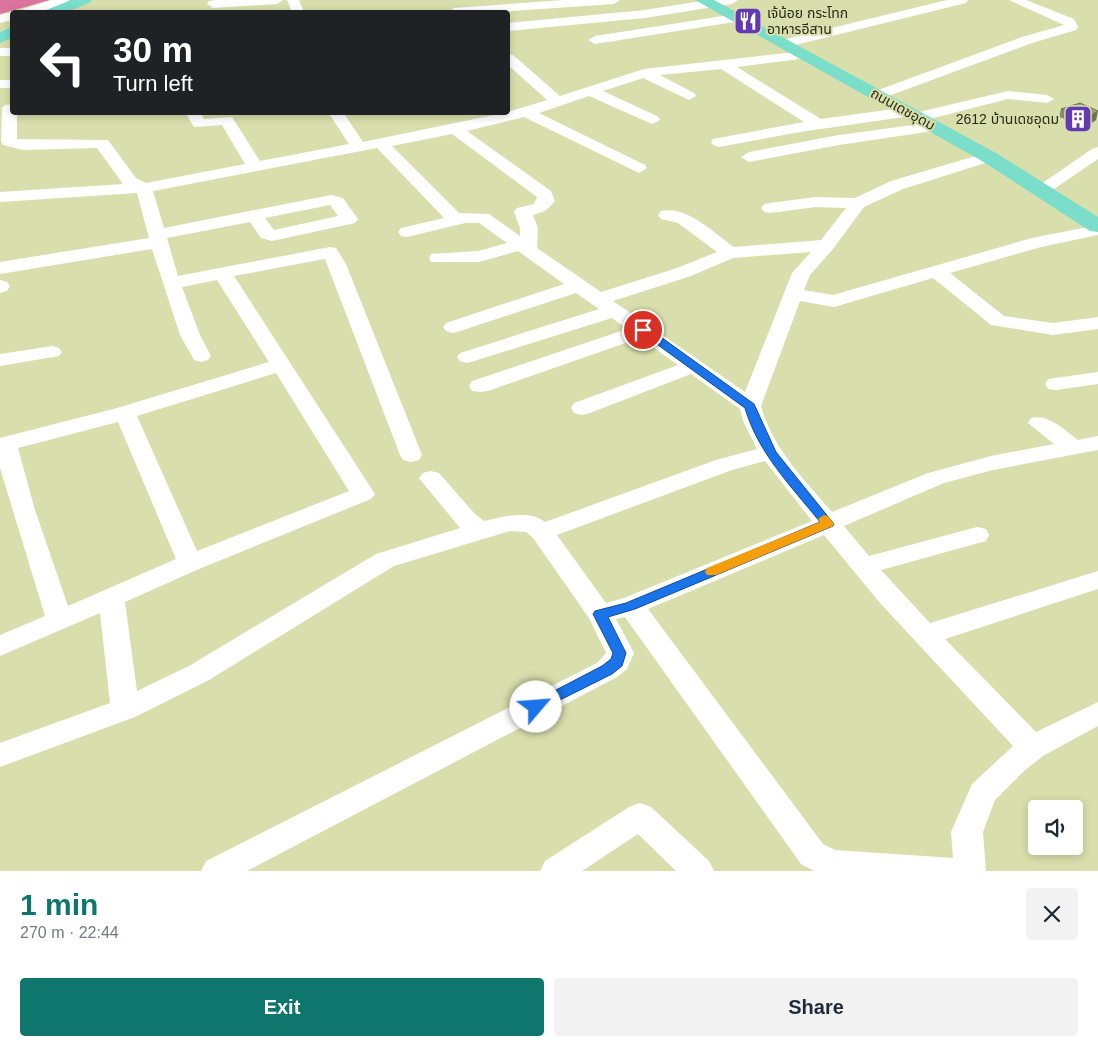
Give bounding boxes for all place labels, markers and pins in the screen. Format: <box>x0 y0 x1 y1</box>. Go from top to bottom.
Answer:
place label: เจ้น้อย กระโทก อาหารอีสาน <box>767 5 848 37</box>
restaurant icon: เจ้น้อย กระโทก อาหารอีสาน <box>733 6 763 36</box>
building icon: 2612 บ้านเดชอุดม <box>1063 104 1093 134</box>
place label: 2612 บ้านเดชอุดม <box>956 111 1059 128</box>
pin <box>622 309 664 351</box>

